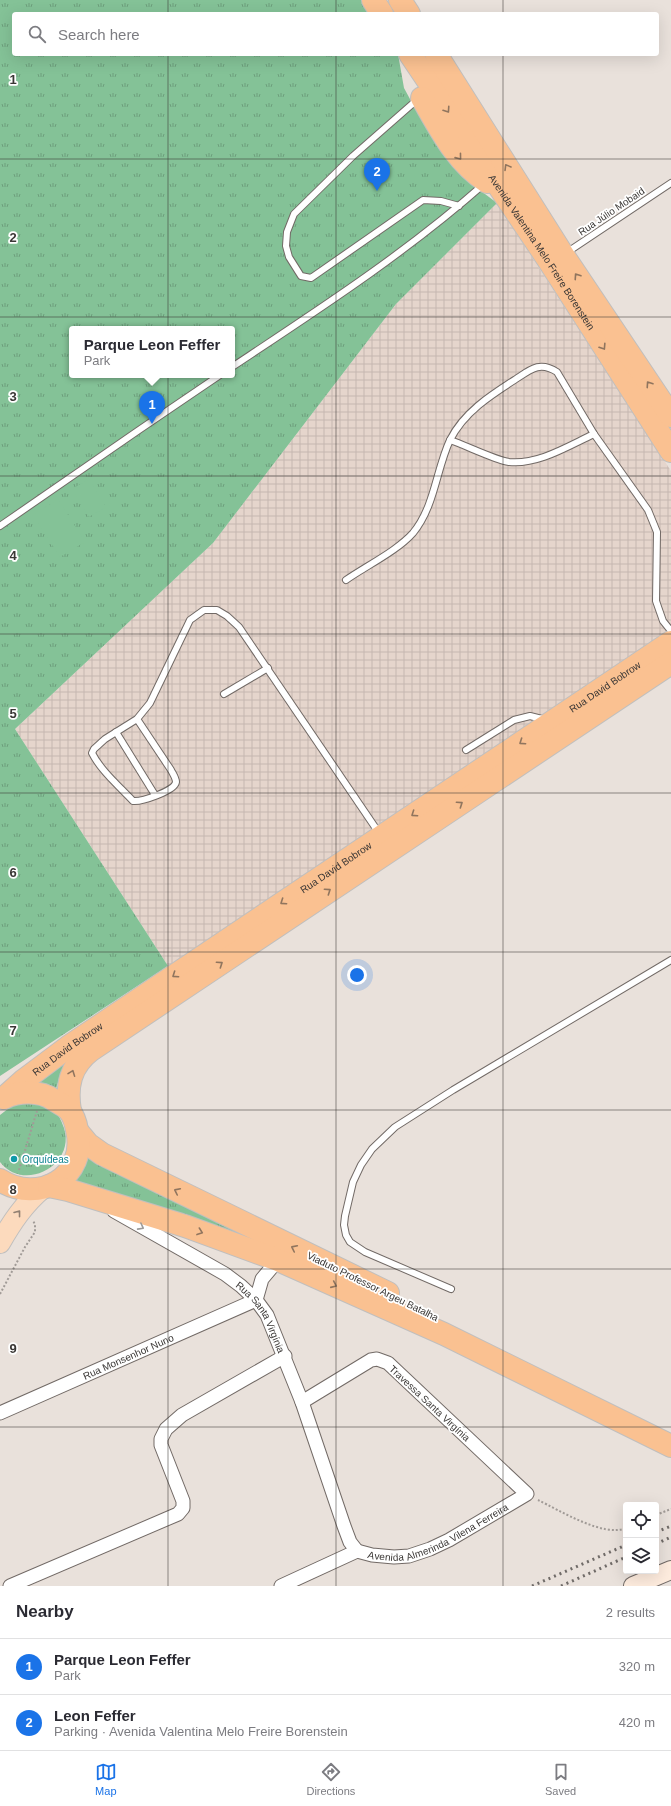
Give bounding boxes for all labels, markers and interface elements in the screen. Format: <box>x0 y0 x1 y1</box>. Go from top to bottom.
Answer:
search box <box>12 12 659 56</box>
icon: search <box>26 23 48 45</box>
text: Search here <box>58 26 140 43</box>
text: 1 <box>9 72 17 87</box>
one-way arrow <box>442 106 450 113</box>
one-way arrow <box>455 152 462 159</box>
pin: 2 <box>364 158 390 191</box>
one-way arrow <box>504 164 511 171</box>
street label: Avenida Valentina Melo Freire Borenstein <box>486 172 597 332</box>
street label: Rua Júlio Mobaid <box>576 185 646 238</box>
text: 2 <box>9 230 17 245</box>
one-way arrow <box>574 273 582 280</box>
popup <box>69 326 235 378</box>
text: Parque Leon Feffer <box>84 336 220 353</box>
one-way arrow <box>599 343 606 350</box>
text: Park <box>84 353 110 368</box>
one-way arrow <box>646 381 654 388</box>
text: 3 <box>9 389 17 404</box>
pin: 1 <box>139 391 165 424</box>
text: 4 <box>9 548 17 563</box>
street label: Rua David Bobrow <box>567 659 643 715</box>
text: 5 <box>9 706 17 721</box>
one-way arrow <box>519 737 526 745</box>
one-way arrow <box>456 801 463 809</box>
one-way arrow <box>411 809 418 817</box>
street label: Rua David Bobrow <box>298 839 374 895</box>
text: 6 <box>9 865 17 880</box>
one-way arrow <box>324 888 331 896</box>
one-way arrow <box>280 898 287 905</box>
one-way arrow <box>216 961 223 968</box>
your location <box>347 965 367 985</box>
one-way arrow <box>172 970 179 978</box>
street label: Rua David Bobrow <box>30 1020 105 1078</box>
text: 7 <box>9 1023 17 1038</box>
one-way arrow <box>68 1070 76 1077</box>
marker: Orquídeas <box>9 1154 19 1164</box>
place label: Orquídeas <box>22 1154 69 1165</box>
text: 8 <box>9 1182 17 1197</box>
one-way arrow <box>174 1188 181 1196</box>
one-way arrow <box>14 1210 21 1217</box>
one-way arrow <box>137 1222 144 1230</box>
one-way arrow <box>197 1227 204 1235</box>
one-way arrow <box>291 1245 299 1253</box>
street label: Viaduto Professor Argeu Batalha <box>305 1250 441 1323</box>
street label: Rua Santa Virgínia <box>234 1279 287 1355</box>
one-way arrow <box>329 1280 337 1288</box>
street label: Rua Monsenhor Nuno <box>81 1332 176 1382</box>
text: 9 <box>9 1341 17 1356</box>
street label: Travessa Santa Virgínia <box>387 1363 473 1444</box>
street label: Avenida Almerinda Vilena Ferreira <box>367 1501 510 1563</box>
map controls <box>623 1502 659 1574</box>
button: locate <box>623 1502 659 1538</box>
button: layers <box>623 1538 659 1574</box>
text: Nearby <box>16 1602 74 1621</box>
text: 2 results <box>606 1605 655 1620</box>
text: Parque Leon Feffer <box>54 1651 191 1668</box>
text: 1 <box>25 1659 33 1674</box>
text: 320 m <box>619 1659 655 1674</box>
text: Park <box>54 1668 81 1683</box>
text: Leon Feffer <box>54 1707 136 1724</box>
text: 2 <box>25 1715 33 1730</box>
text: 420 m <box>619 1715 655 1730</box>
text: Parking · Avenida Valentina Melo Freire Borenstein <box>54 1724 348 1739</box>
tab: Map <box>95 1761 117 1797</box>
tab: Directions <box>306 1761 355 1797</box>
tab: Saved <box>545 1761 576 1797</box>

